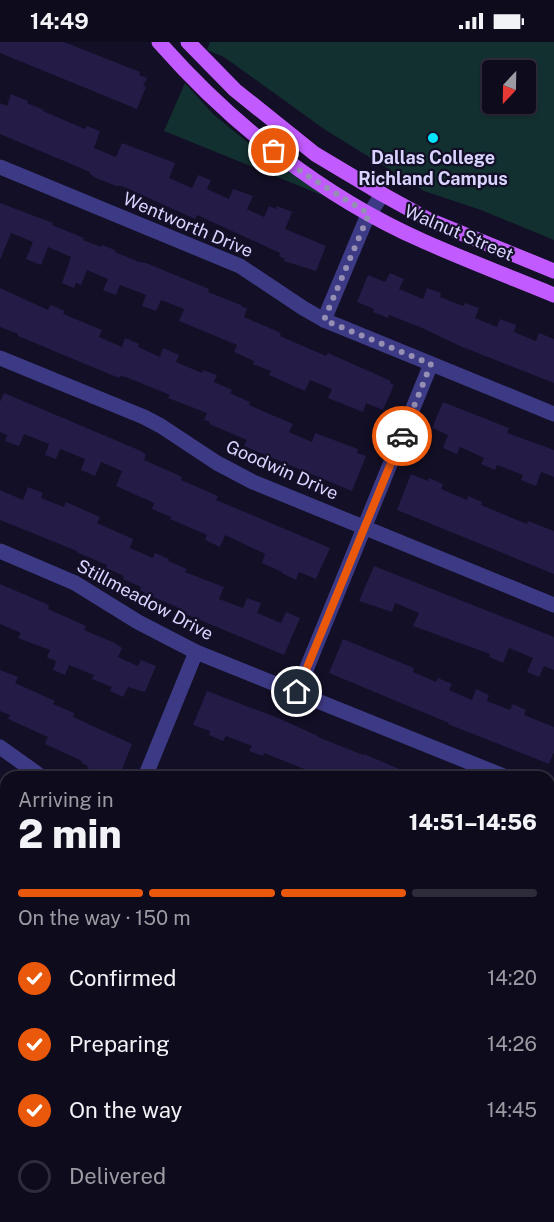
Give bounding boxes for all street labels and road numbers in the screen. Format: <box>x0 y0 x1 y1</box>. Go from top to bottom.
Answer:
street label: Wentworth Drive <box>120 188 256 261</box>
street label: Walnut Street <box>401 200 517 265</box>
street label: Goodwin Drive <box>223 435 342 504</box>
street label: Stillmeadow Drive <box>73 555 217 644</box>

